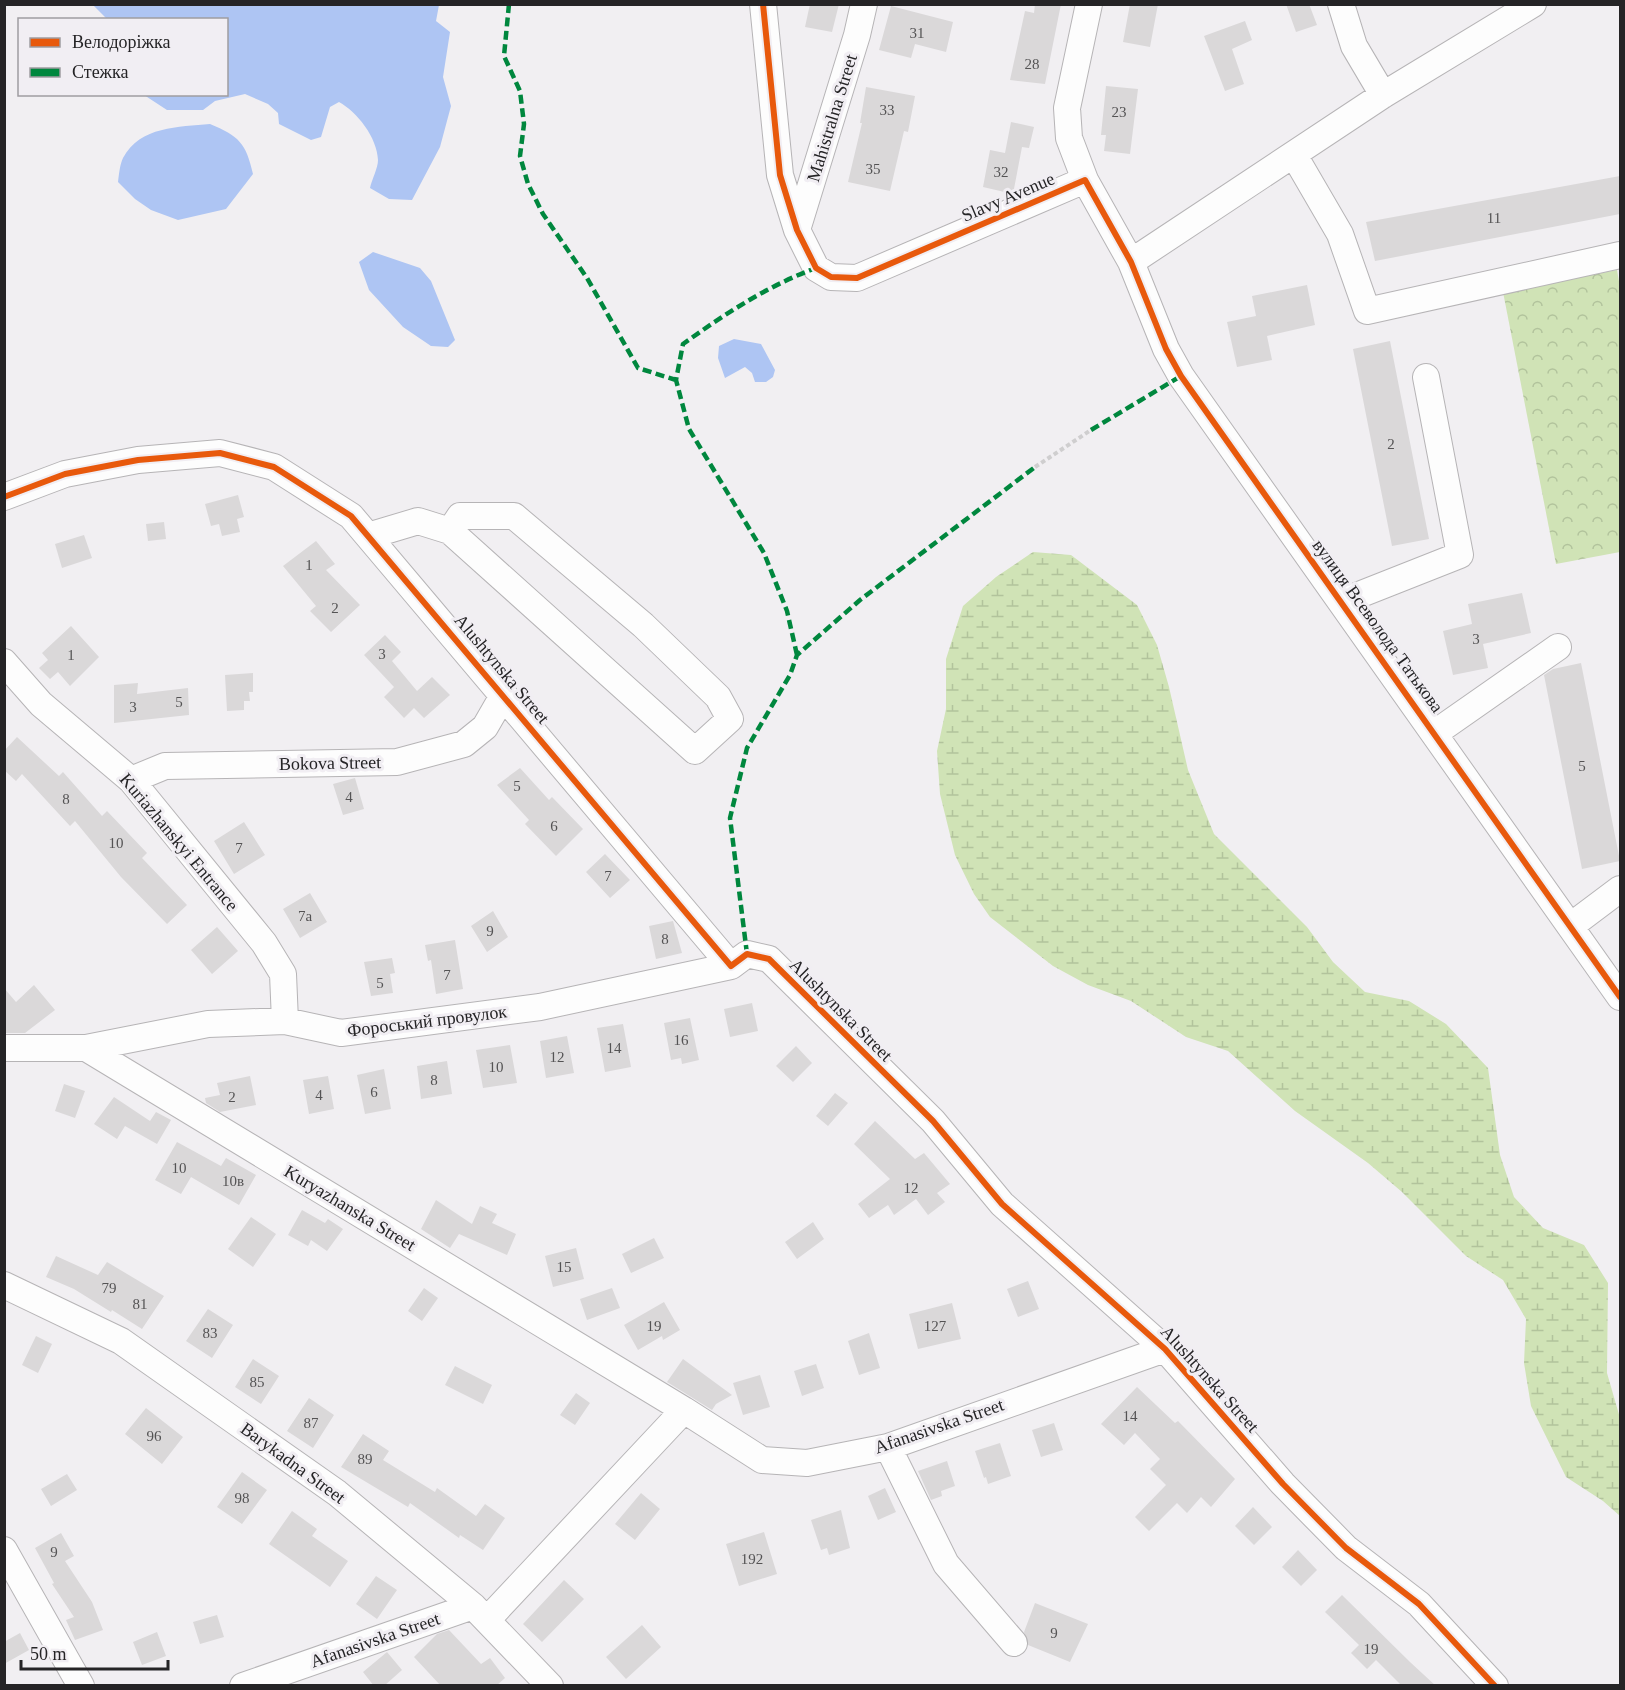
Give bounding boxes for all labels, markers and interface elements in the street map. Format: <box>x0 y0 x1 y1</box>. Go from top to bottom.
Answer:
legend <box>18 18 228 96</box>
house number: 31 <box>910 25 925 41</box>
text: Велодоріжка <box>72 32 171 52</box>
street label: Mahistralna Street <box>803 52 861 184</box>
house number: 28 <box>1025 56 1040 72</box>
text: Стежка <box>72 62 129 82</box>
house number: 33 <box>880 102 895 118</box>
house number: 23 <box>1112 104 1127 120</box>
house number: 35 <box>866 161 881 177</box>
house number: 32 <box>994 164 1009 180</box>
street label: Slavy Avenue <box>958 168 1058 226</box>
house number: 11 <box>1487 210 1501 226</box>
house number: 2 <box>1387 436 1395 452</box>
street label: вулиця Всеволода Татькова <box>1309 536 1447 716</box>
house number: 1 <box>305 557 313 573</box>
house number: 2 <box>331 600 339 616</box>
street label: Alushtynska Street <box>450 610 554 728</box>
house number: 3 <box>1472 631 1480 647</box>
house number: 3 <box>378 646 386 662</box>
house number: 1 <box>67 647 75 663</box>
house number: 5 <box>175 694 183 710</box>
house number: 3 <box>129 699 137 715</box>
street label: Bokova Street <box>279 752 381 774</box>
house number: 5 <box>1578 758 1586 774</box>
street label: Kuriazhanskyi Entrance <box>116 769 242 915</box>
house number: 5 <box>513 778 521 794</box>
house number: 4 <box>345 789 353 805</box>
house number: 8 <box>62 791 70 807</box>
house number: 6 <box>550 818 558 834</box>
house number: 10 <box>109 835 124 851</box>
house number: 7 <box>235 840 243 856</box>
house number: 7 <box>604 868 612 884</box>
house number: 7а <box>298 908 312 924</box>
house number: 9 <box>486 923 494 939</box>
house number: 8 <box>661 931 669 947</box>
street label: Alushtynska Street <box>786 955 896 1065</box>
house number: 7 <box>443 967 451 983</box>
house number: 5 <box>376 975 384 991</box>
street label: Фороський провулок <box>346 1001 508 1041</box>
house number: 16 <box>674 1032 689 1048</box>
house number: 14 <box>607 1040 622 1056</box>
house number: 12 <box>550 1049 565 1065</box>
house number: 10 <box>489 1059 504 1075</box>
house number: 8 <box>430 1072 438 1088</box>
house number: 6 <box>370 1084 378 1100</box>
house number: 4 <box>315 1087 323 1103</box>
house number: 2 <box>228 1089 236 1105</box>
house number: 10 <box>172 1160 187 1176</box>
street label: Kuryazhanska Street <box>281 1161 419 1255</box>
house number: 10в <box>222 1173 244 1189</box>
house number: 12 <box>904 1180 919 1196</box>
house number: 15 <box>557 1259 572 1275</box>
house number: 79 <box>102 1280 117 1296</box>
house number: 81 <box>133 1296 148 1312</box>
house number: 19 <box>647 1318 662 1334</box>
house number: 127 <box>924 1318 947 1334</box>
street label: Alushtynska Street <box>1157 1322 1263 1436</box>
house number: 83 <box>203 1325 218 1341</box>
house number: 85 <box>250 1374 265 1390</box>
street label: Afanasivska Street <box>872 1394 1006 1458</box>
house number: 14 <box>1123 1408 1138 1424</box>
house number: 87 <box>304 1415 319 1431</box>
street label: Barykadna Street <box>237 1418 349 1508</box>
house number: 96 <box>147 1428 162 1444</box>
house number: 89 <box>358 1451 373 1467</box>
house number: 98 <box>235 1490 250 1506</box>
house number: 9 <box>50 1544 58 1560</box>
house number: 192 <box>741 1551 763 1567</box>
street label: Afanasivska Street <box>308 1608 442 1672</box>
house number: 9 <box>1050 1625 1058 1641</box>
scale bar <box>21 1633 168 1671</box>
house number: 19 <box>1364 1641 1379 1657</box>
text: 50 m <box>30 1644 67 1664</box>

